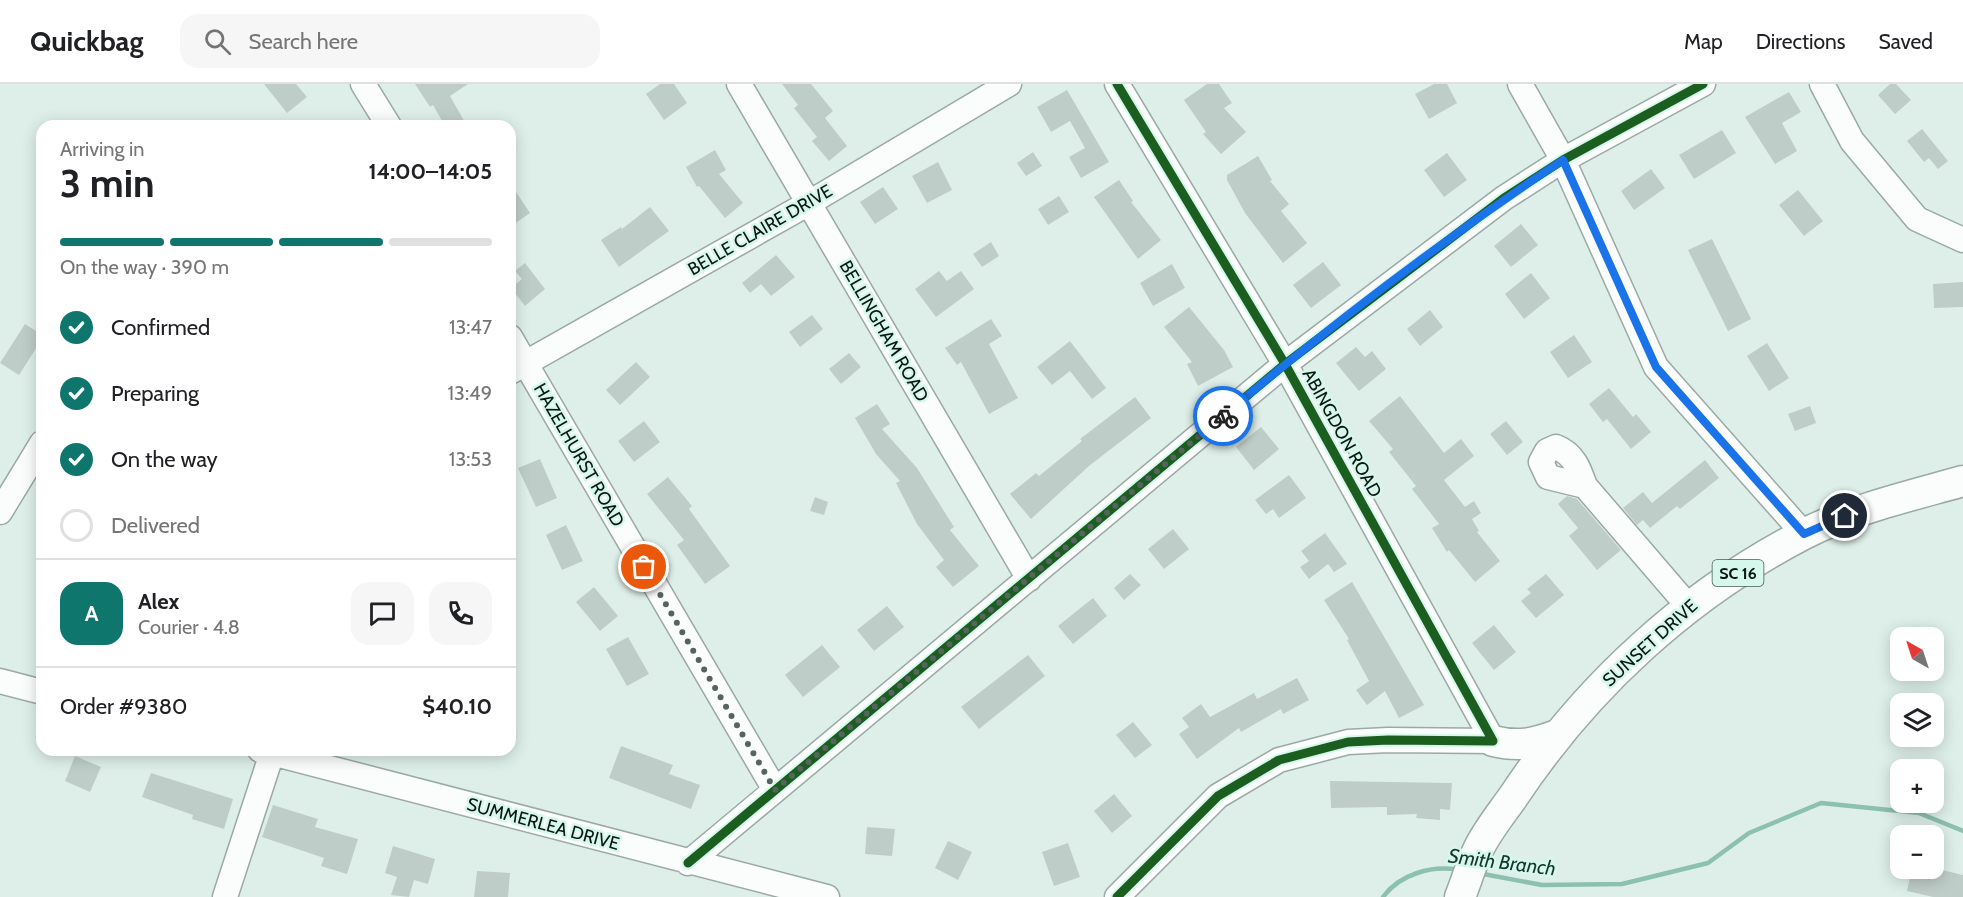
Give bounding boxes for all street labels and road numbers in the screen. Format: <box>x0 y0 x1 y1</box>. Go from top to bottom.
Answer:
street label: BELLE CLAIRE DRIVE <box>684 180 836 280</box>
street label: BELLINGHAM ROAD <box>835 257 933 405</box>
street label: ABINGDON ROAD <box>1298 365 1386 501</box>
street label: HAZELHURST ROAD <box>529 379 629 531</box>
road number: SC 16 <box>1712 560 1764 586</box>
street label: SUNSET DRIVE <box>1598 595 1702 691</box>
street label: SUMMERLEA DRIVE <box>464 793 622 855</box>

